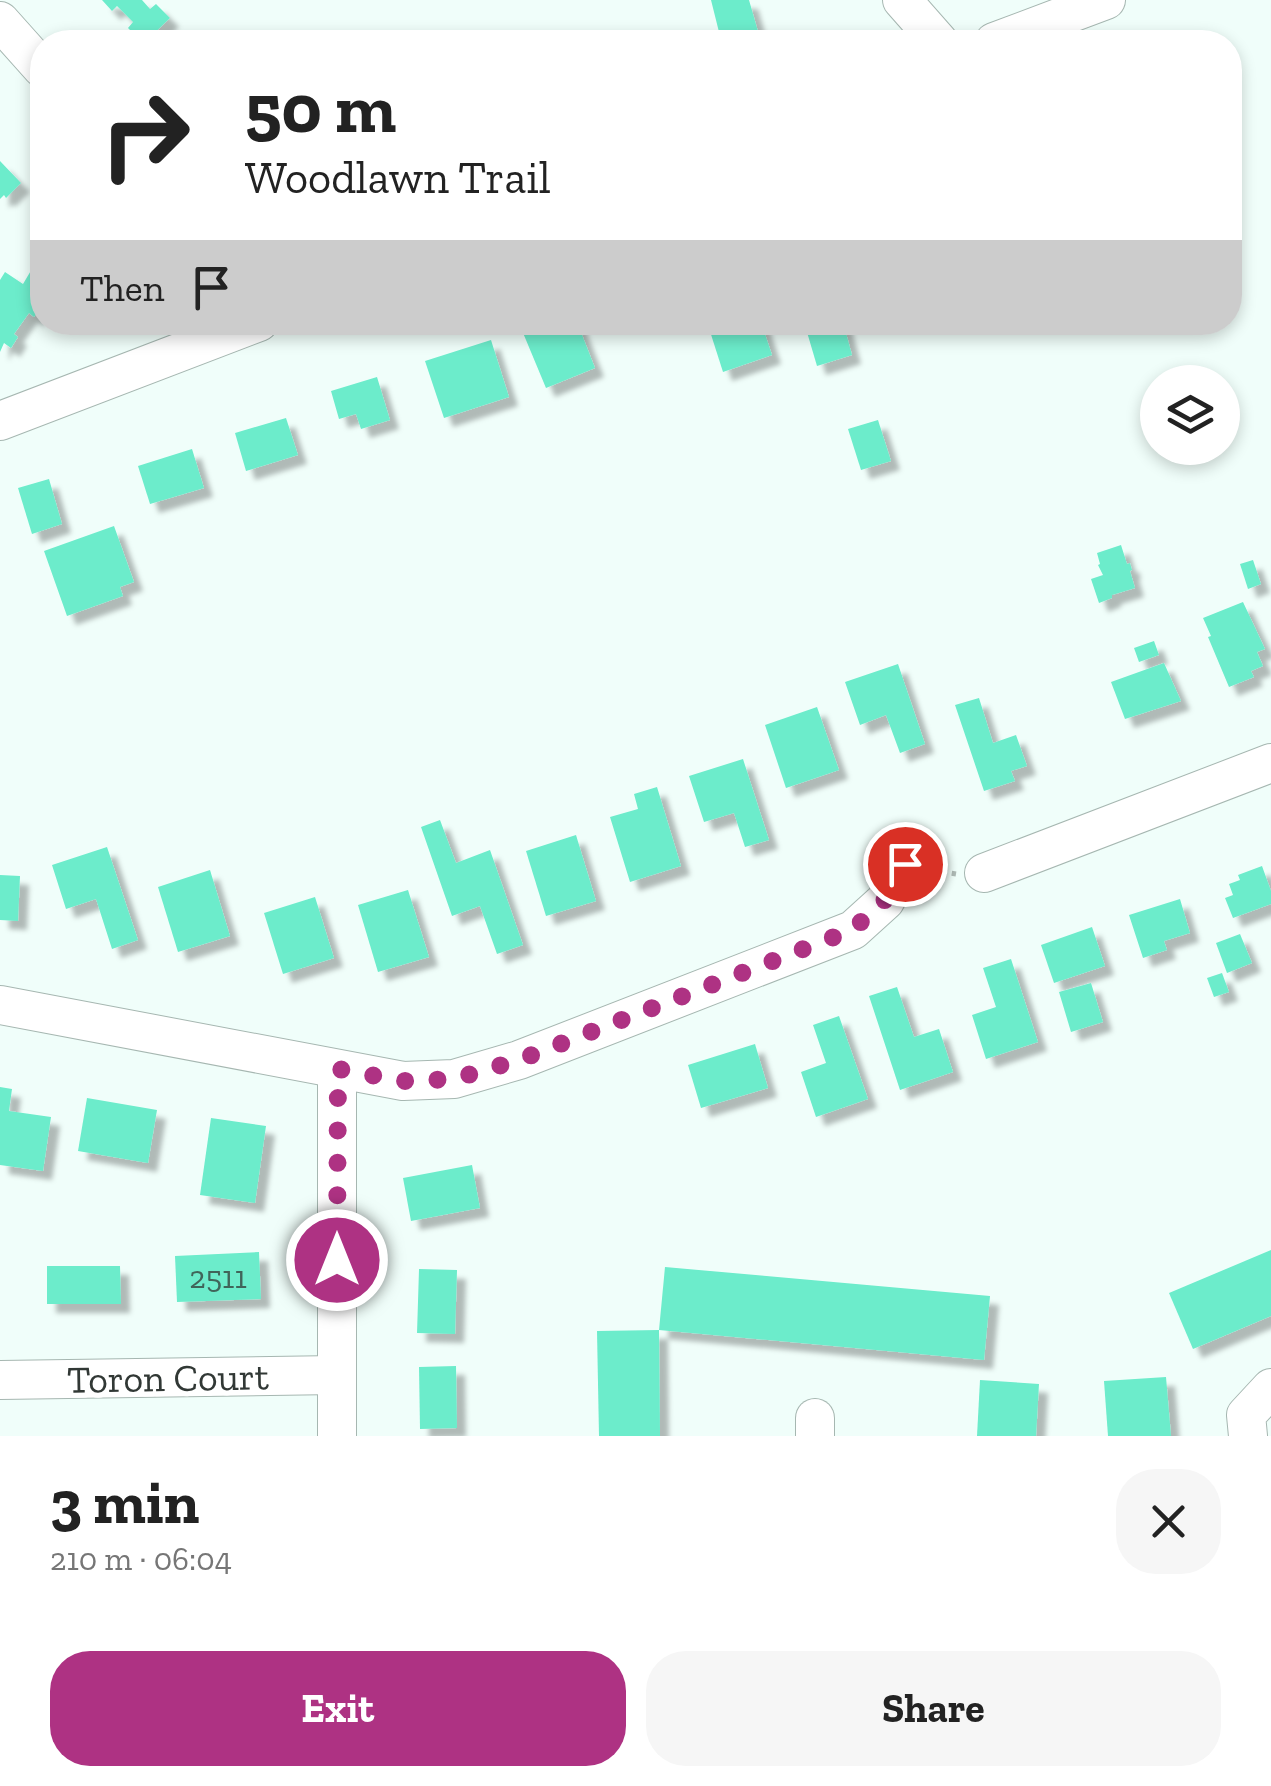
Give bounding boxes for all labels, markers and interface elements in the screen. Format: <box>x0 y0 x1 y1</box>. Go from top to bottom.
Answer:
text: 50 m <box>245 66 396 150</box>
icon: right <box>80 70 210 200</box>
text: Woodlawn Trail <box>245 151 551 205</box>
icon: arrive <box>184 260 239 315</box>
text: Then <box>80 265 164 311</box>
map controls <box>1140 365 1240 465</box>
button: layers <box>1140 365 1240 465</box>
pin <box>863 822 948 907</box>
icon: arrive <box>878 837 933 892</box>
position arrow <box>285 1208 389 1312</box>
house number: 2511 <box>189 1258 247 1296</box>
street label: Toron Court <box>67 1353 269 1403</box>
text: 3 min <box>50 1466 199 1538</box>
button: close <box>1116 1469 1221 1574</box>
text: 210 m · 06:04 <box>50 1540 232 1578</box>
button: Exit <box>50 1651 626 1766</box>
button: Share <box>646 1651 1221 1766</box>

